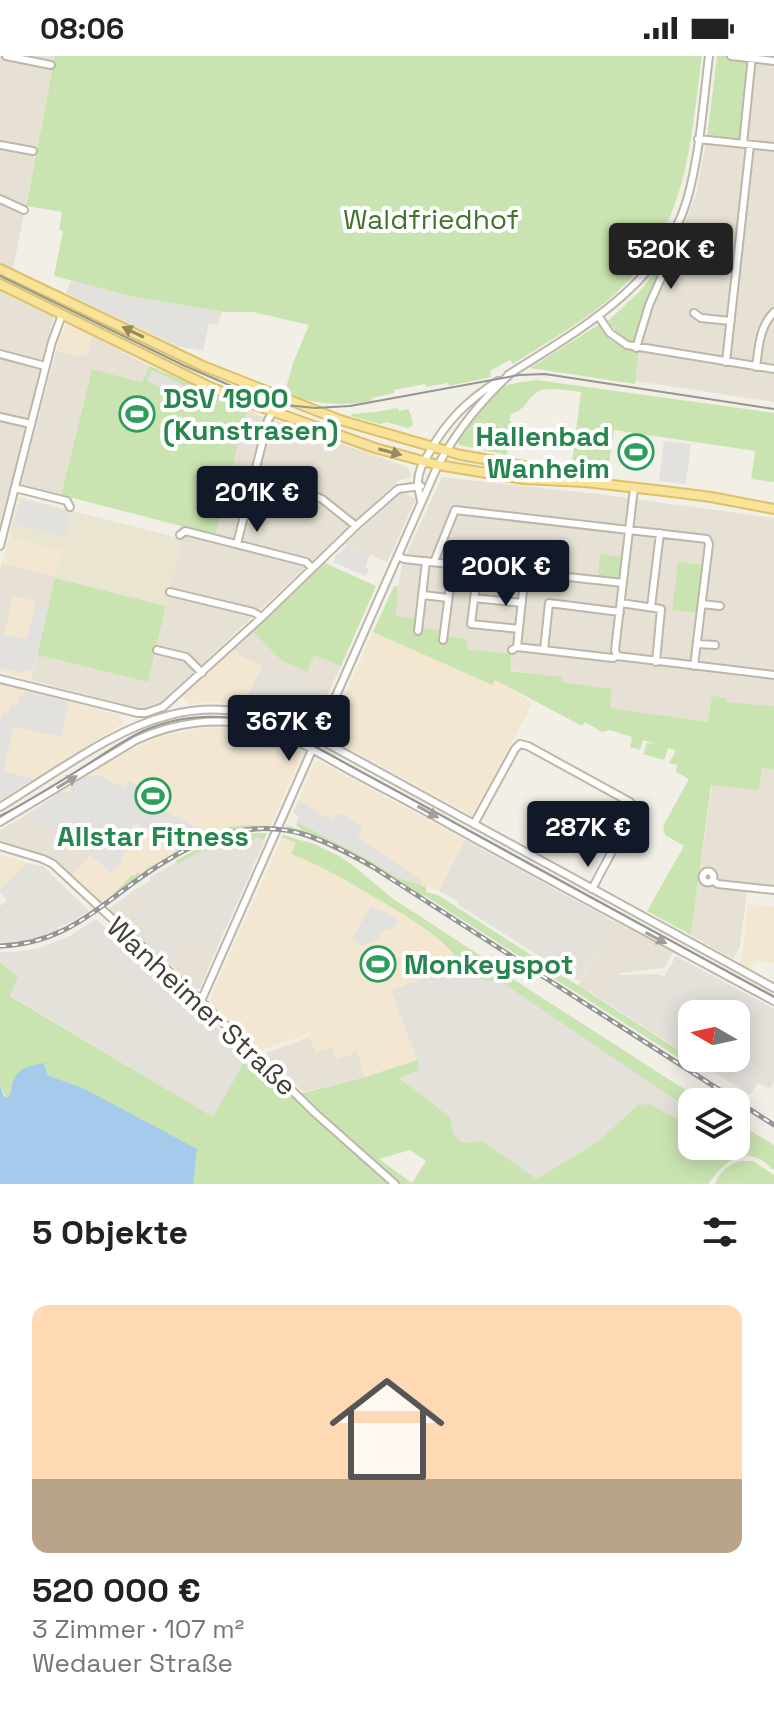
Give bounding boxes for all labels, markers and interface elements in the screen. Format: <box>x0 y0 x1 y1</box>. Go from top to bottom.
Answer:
text: 08:06 <box>40 9 124 48</box>
park label: Waldfriedhof <box>343 201 519 237</box>
pin: 520K € <box>606 223 736 291</box>
text: 520K € <box>627 232 715 266</box>
one-way arrow <box>121 325 144 339</box>
place label: DSV 1900 (Kunstrasen) <box>163 380 339 448</box>
sports icon: DSV 1900 (Kunstrasen) <box>118 395 156 433</box>
place label: Hallenbad Wanheim <box>476 418 610 486</box>
sports icon: Hallenbad Wanheim <box>617 433 655 471</box>
one-way arrow <box>378 447 403 459</box>
pin: 201K € <box>192 466 322 534</box>
text: 201K € <box>215 475 299 509</box>
pin: 200K € <box>441 540 571 608</box>
text: 200K € <box>461 549 551 583</box>
pin: 367K € <box>224 695 354 763</box>
text: 367K € <box>246 704 332 738</box>
one-way arrow <box>56 775 78 789</box>
sports icon: Allstar Fitness <box>134 777 172 815</box>
pin: 287K € <box>523 801 653 869</box>
one-way arrow <box>417 805 440 819</box>
text: 287K € <box>545 810 631 844</box>
place label: Allstar Fitness <box>57 818 249 854</box>
street label: Wanheimer Straße <box>99 909 305 1103</box>
one-way arrow <box>645 931 668 944</box>
sports icon: Monkeyspot <box>359 945 397 983</box>
place label: Monkeyspot <box>404 946 573 982</box>
north arrow <box>678 1000 750 1072</box>
map controls <box>678 1000 750 1160</box>
button: layers <box>678 1088 750 1160</box>
icon: filters <box>698 1210 742 1254</box>
text: 5 Objekte <box>32 1211 188 1254</box>
icon: home <box>315 1357 459 1501</box>
text: 520 000 € <box>32 1569 201 1612</box>
text: 3 Zimmer · 107 m² <box>32 1612 244 1646</box>
text: Wedauer Straße <box>32 1646 233 1680</box>

